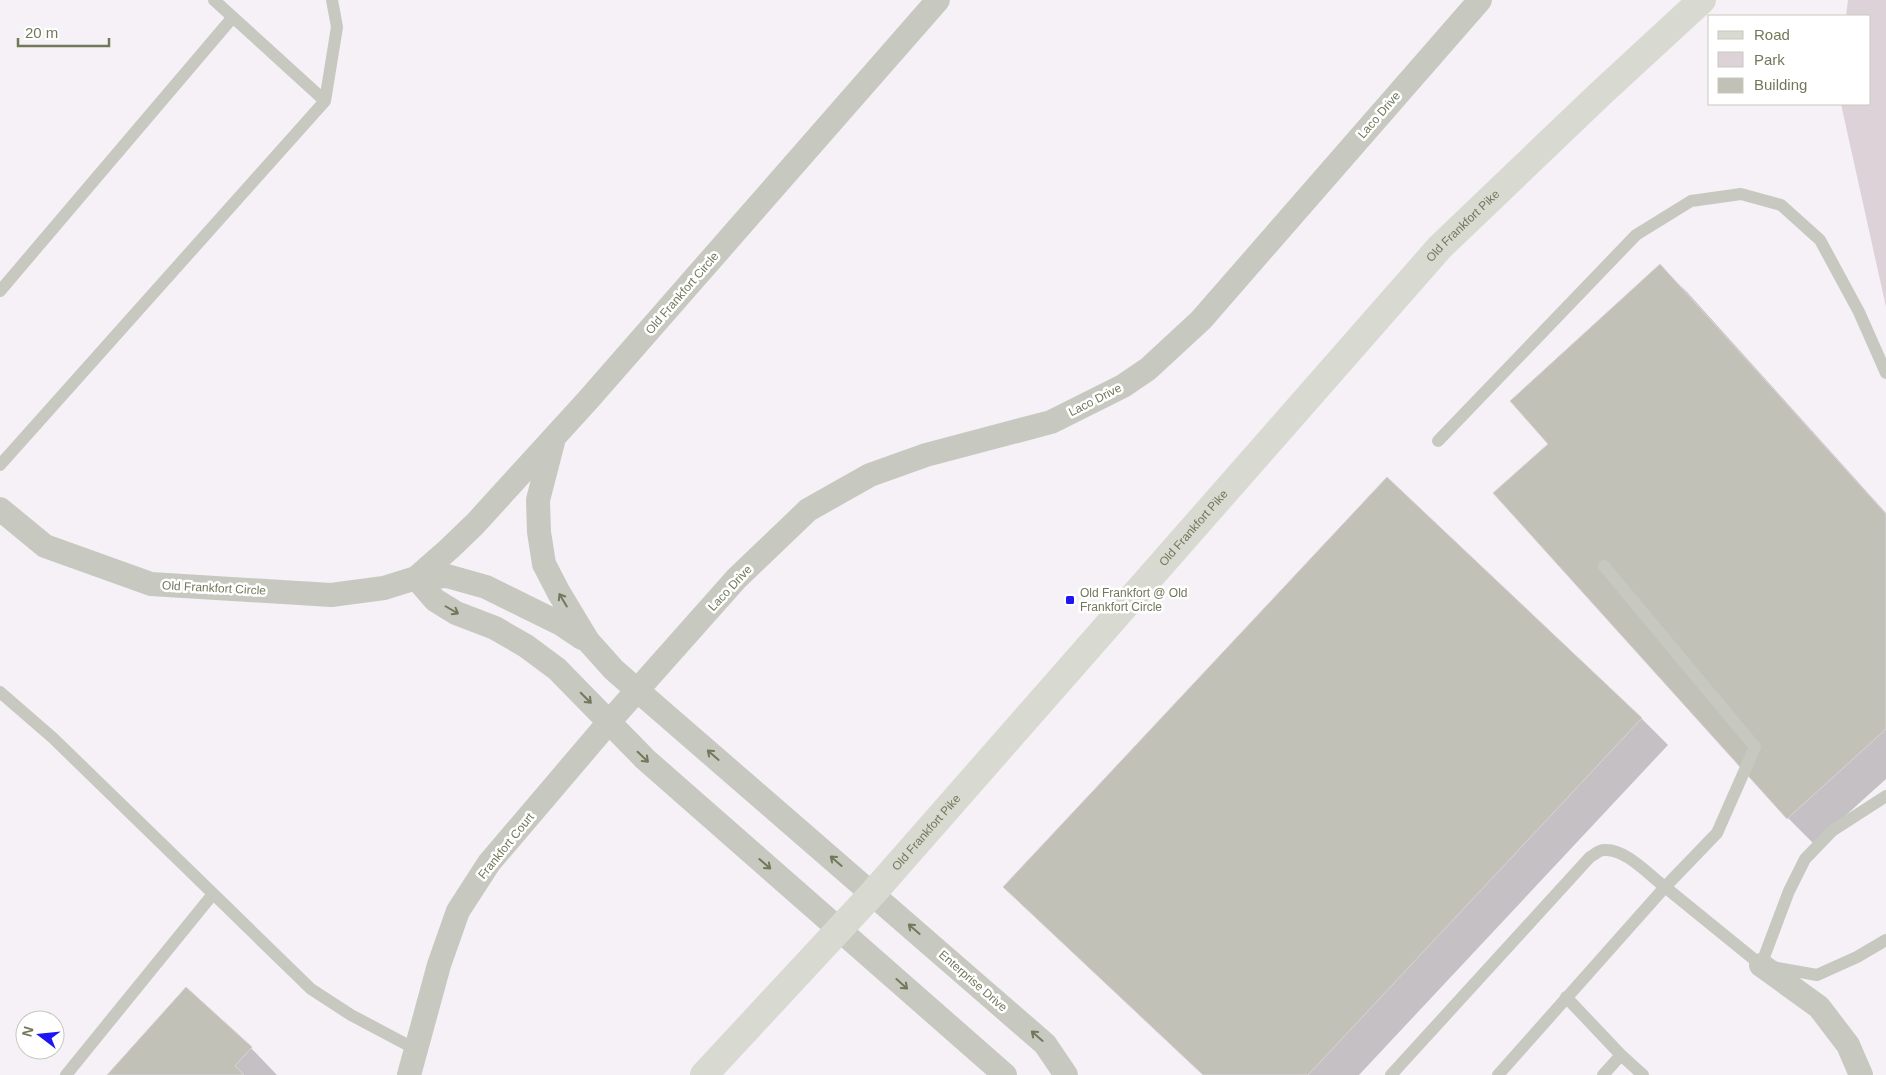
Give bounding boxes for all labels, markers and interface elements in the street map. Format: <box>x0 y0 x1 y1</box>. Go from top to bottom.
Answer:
scale bar <box>18 15 109 47</box>
legend <box>1708 15 1871 105</box>
text: 20 m <box>25 24 58 41</box>
text: Road <box>1754 26 1790 43</box>
text: Park <box>1754 51 1785 68</box>
text: Building <box>1754 76 1807 93</box>
street label: Laco Drive <box>1355 89 1403 141</box>
street label: Old Frankfort Pike <box>1423 187 1503 265</box>
street label: Old Frankfort Circle <box>643 249 722 337</box>
street label: Laco Drive <box>1066 381 1124 419</box>
street label: Old Frankfort Pike <box>1156 487 1231 569</box>
street label: Laco Drive <box>705 562 755 614</box>
street label: Old Frankfort Circle <box>162 578 267 598</box>
place label: Old Frankfort @ Old Frankfort Circle <box>1080 586 1188 614</box>
one-way arrow <box>558 594 568 608</box>
marker: Old Frankfort @ Old Frankfort Circle <box>1064 594 1076 606</box>
one-way arrow <box>445 605 460 615</box>
one-way arrow <box>580 692 592 705</box>
one-way arrow <box>707 750 720 761</box>
one-way arrow <box>637 751 650 763</box>
street label: Old Frankfort Pike <box>889 791 964 873</box>
street label: Frankfort Court <box>475 810 537 882</box>
one-way arrow <box>830 856 843 867</box>
one-way arrow <box>759 858 772 870</box>
one-way arrow <box>908 924 921 935</box>
street label: Enterprise Drive <box>936 947 1010 1015</box>
one-way arrow <box>896 979 909 990</box>
north arrow <box>15 1010 65 1060</box>
text: N <box>18 1024 37 1038</box>
one-way arrow <box>1030 1030 1043 1042</box>

